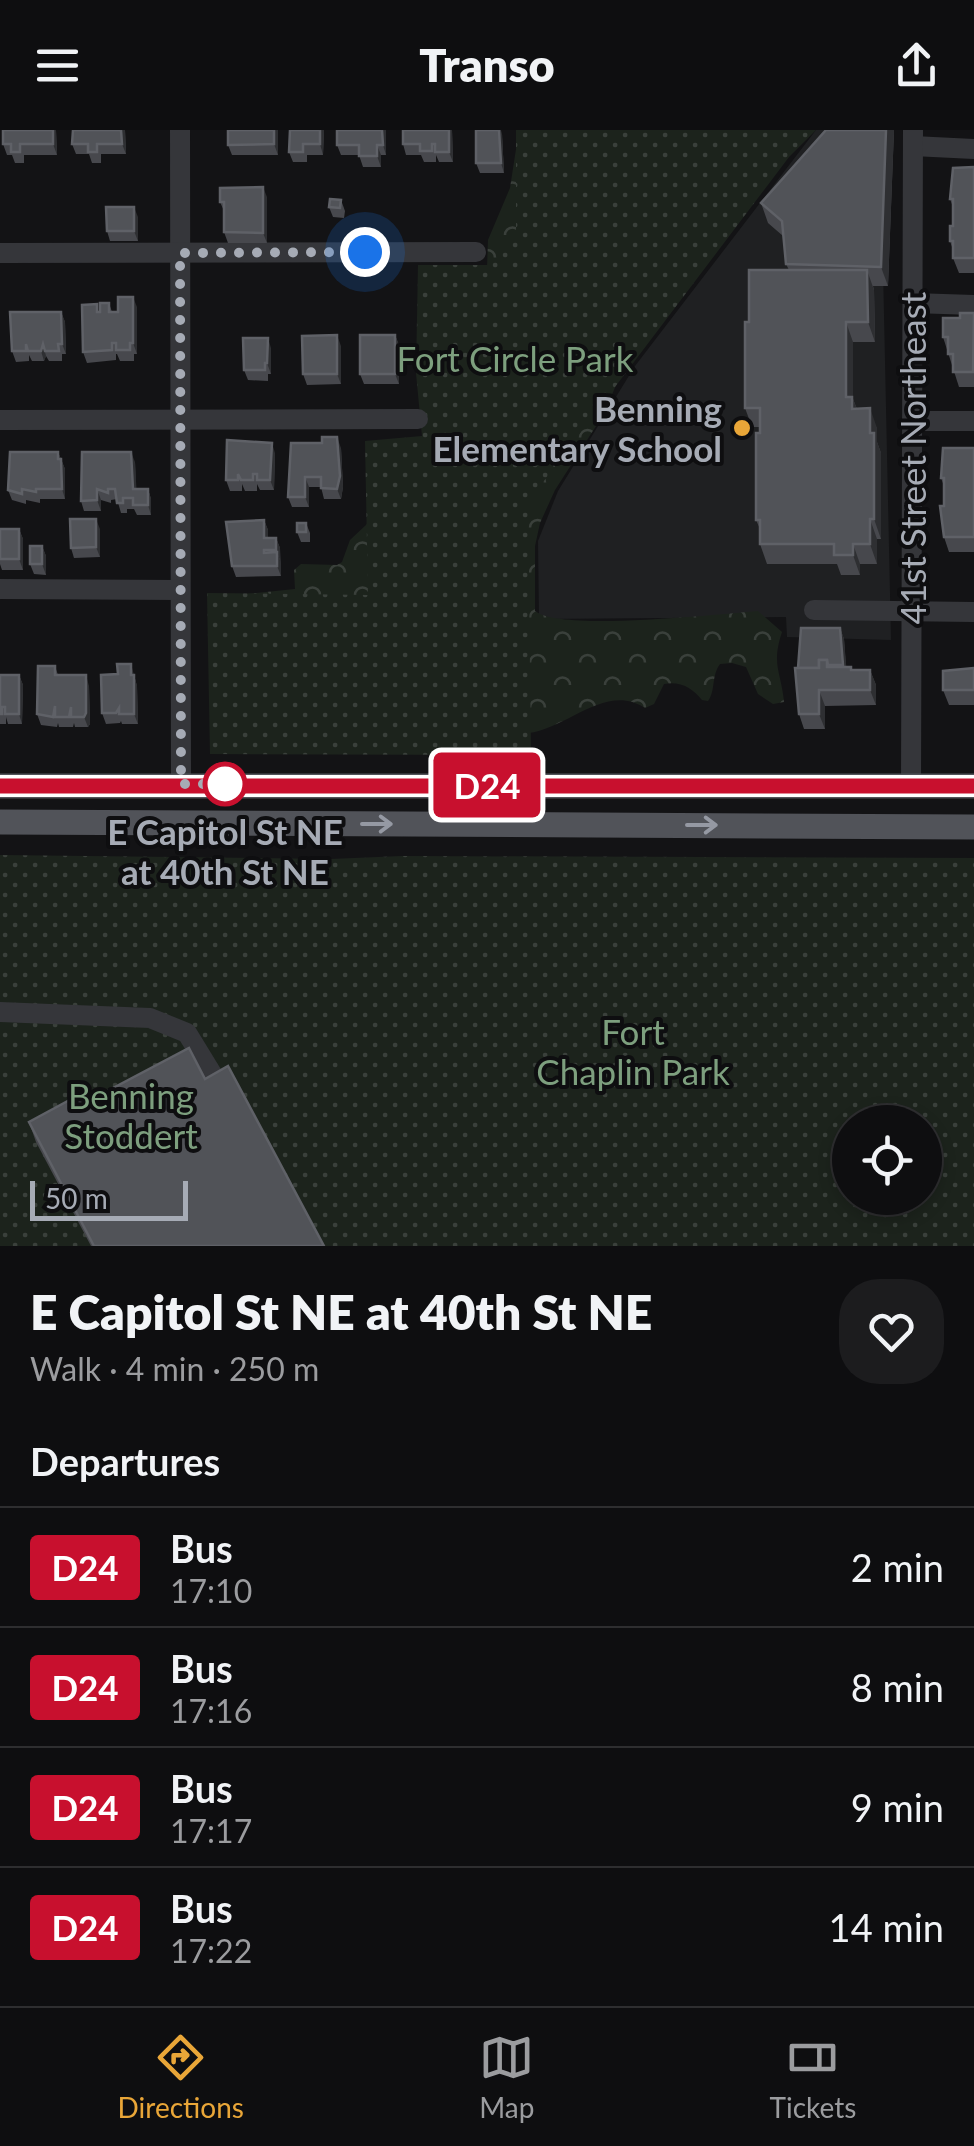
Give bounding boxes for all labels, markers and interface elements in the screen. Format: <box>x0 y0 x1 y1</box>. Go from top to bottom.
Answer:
icon: menu <box>30 38 85 93</box>
text: Transo <box>419 38 555 92</box>
icon: share <box>889 38 944 93</box>
your location <box>340 227 390 277</box>
street label: 41st Street Northeast <box>891 291 933 624</box>
park label: Fort Circle Park <box>397 337 634 379</box>
place label: Benning Elementary School <box>432 387 722 469</box>
marker: Benning Elementary School <box>731 417 753 439</box>
line badge: D24 <box>430 752 544 818</box>
marker: E Capitol St NE at 40th St NE <box>204 763 246 805</box>
text: D24 <box>453 764 521 806</box>
place label: E Capitol St NE at 40th St NE <box>107 810 343 892</box>
one-way arrow <box>361 814 393 833</box>
one-way arrow <box>686 816 718 834</box>
park label: Fort Chaplin Park <box>536 1010 730 1092</box>
park label: Benning Stoddert <box>64 1074 198 1156</box>
map controls <box>832 1105 942 1215</box>
button: locate <box>832 1105 942 1215</box>
scale bar <box>30 1176 188 1220</box>
text: 50 m <box>45 1181 108 1215</box>
button: heart <box>839 1279 944 1384</box>
text: E Capitol St NE at 40th St NE <box>30 1283 652 1340</box>
text: Walk · 4 min · 250 m <box>30 1349 319 1388</box>
text: Departures <box>30 1438 220 1484</box>
text: Bus <box>170 1525 233 1571</box>
text: 2 min <box>851 1544 944 1590</box>
text: D24 <box>51 1546 119 1588</box>
text: 17:10 <box>170 1571 252 1610</box>
text: Bus <box>170 1645 233 1691</box>
text: 8 min <box>851 1664 944 1710</box>
text: D24 <box>51 1666 119 1708</box>
text: 17:16 <box>170 1691 252 1730</box>
text: Bus <box>170 1765 233 1811</box>
text: 9 min <box>851 1784 944 1830</box>
text: D24 <box>51 1786 119 1828</box>
text: 17:17 <box>170 1811 252 1850</box>
text: Bus <box>170 1885 233 1931</box>
text: 14 min <box>829 1904 944 1950</box>
text: D24 <box>51 1906 119 1948</box>
text: 17:22 <box>170 1931 252 1970</box>
tab: Directions <box>118 2030 244 2124</box>
tab: Map <box>479 2030 534 2124</box>
tab: Tickets <box>770 2030 856 2124</box>

